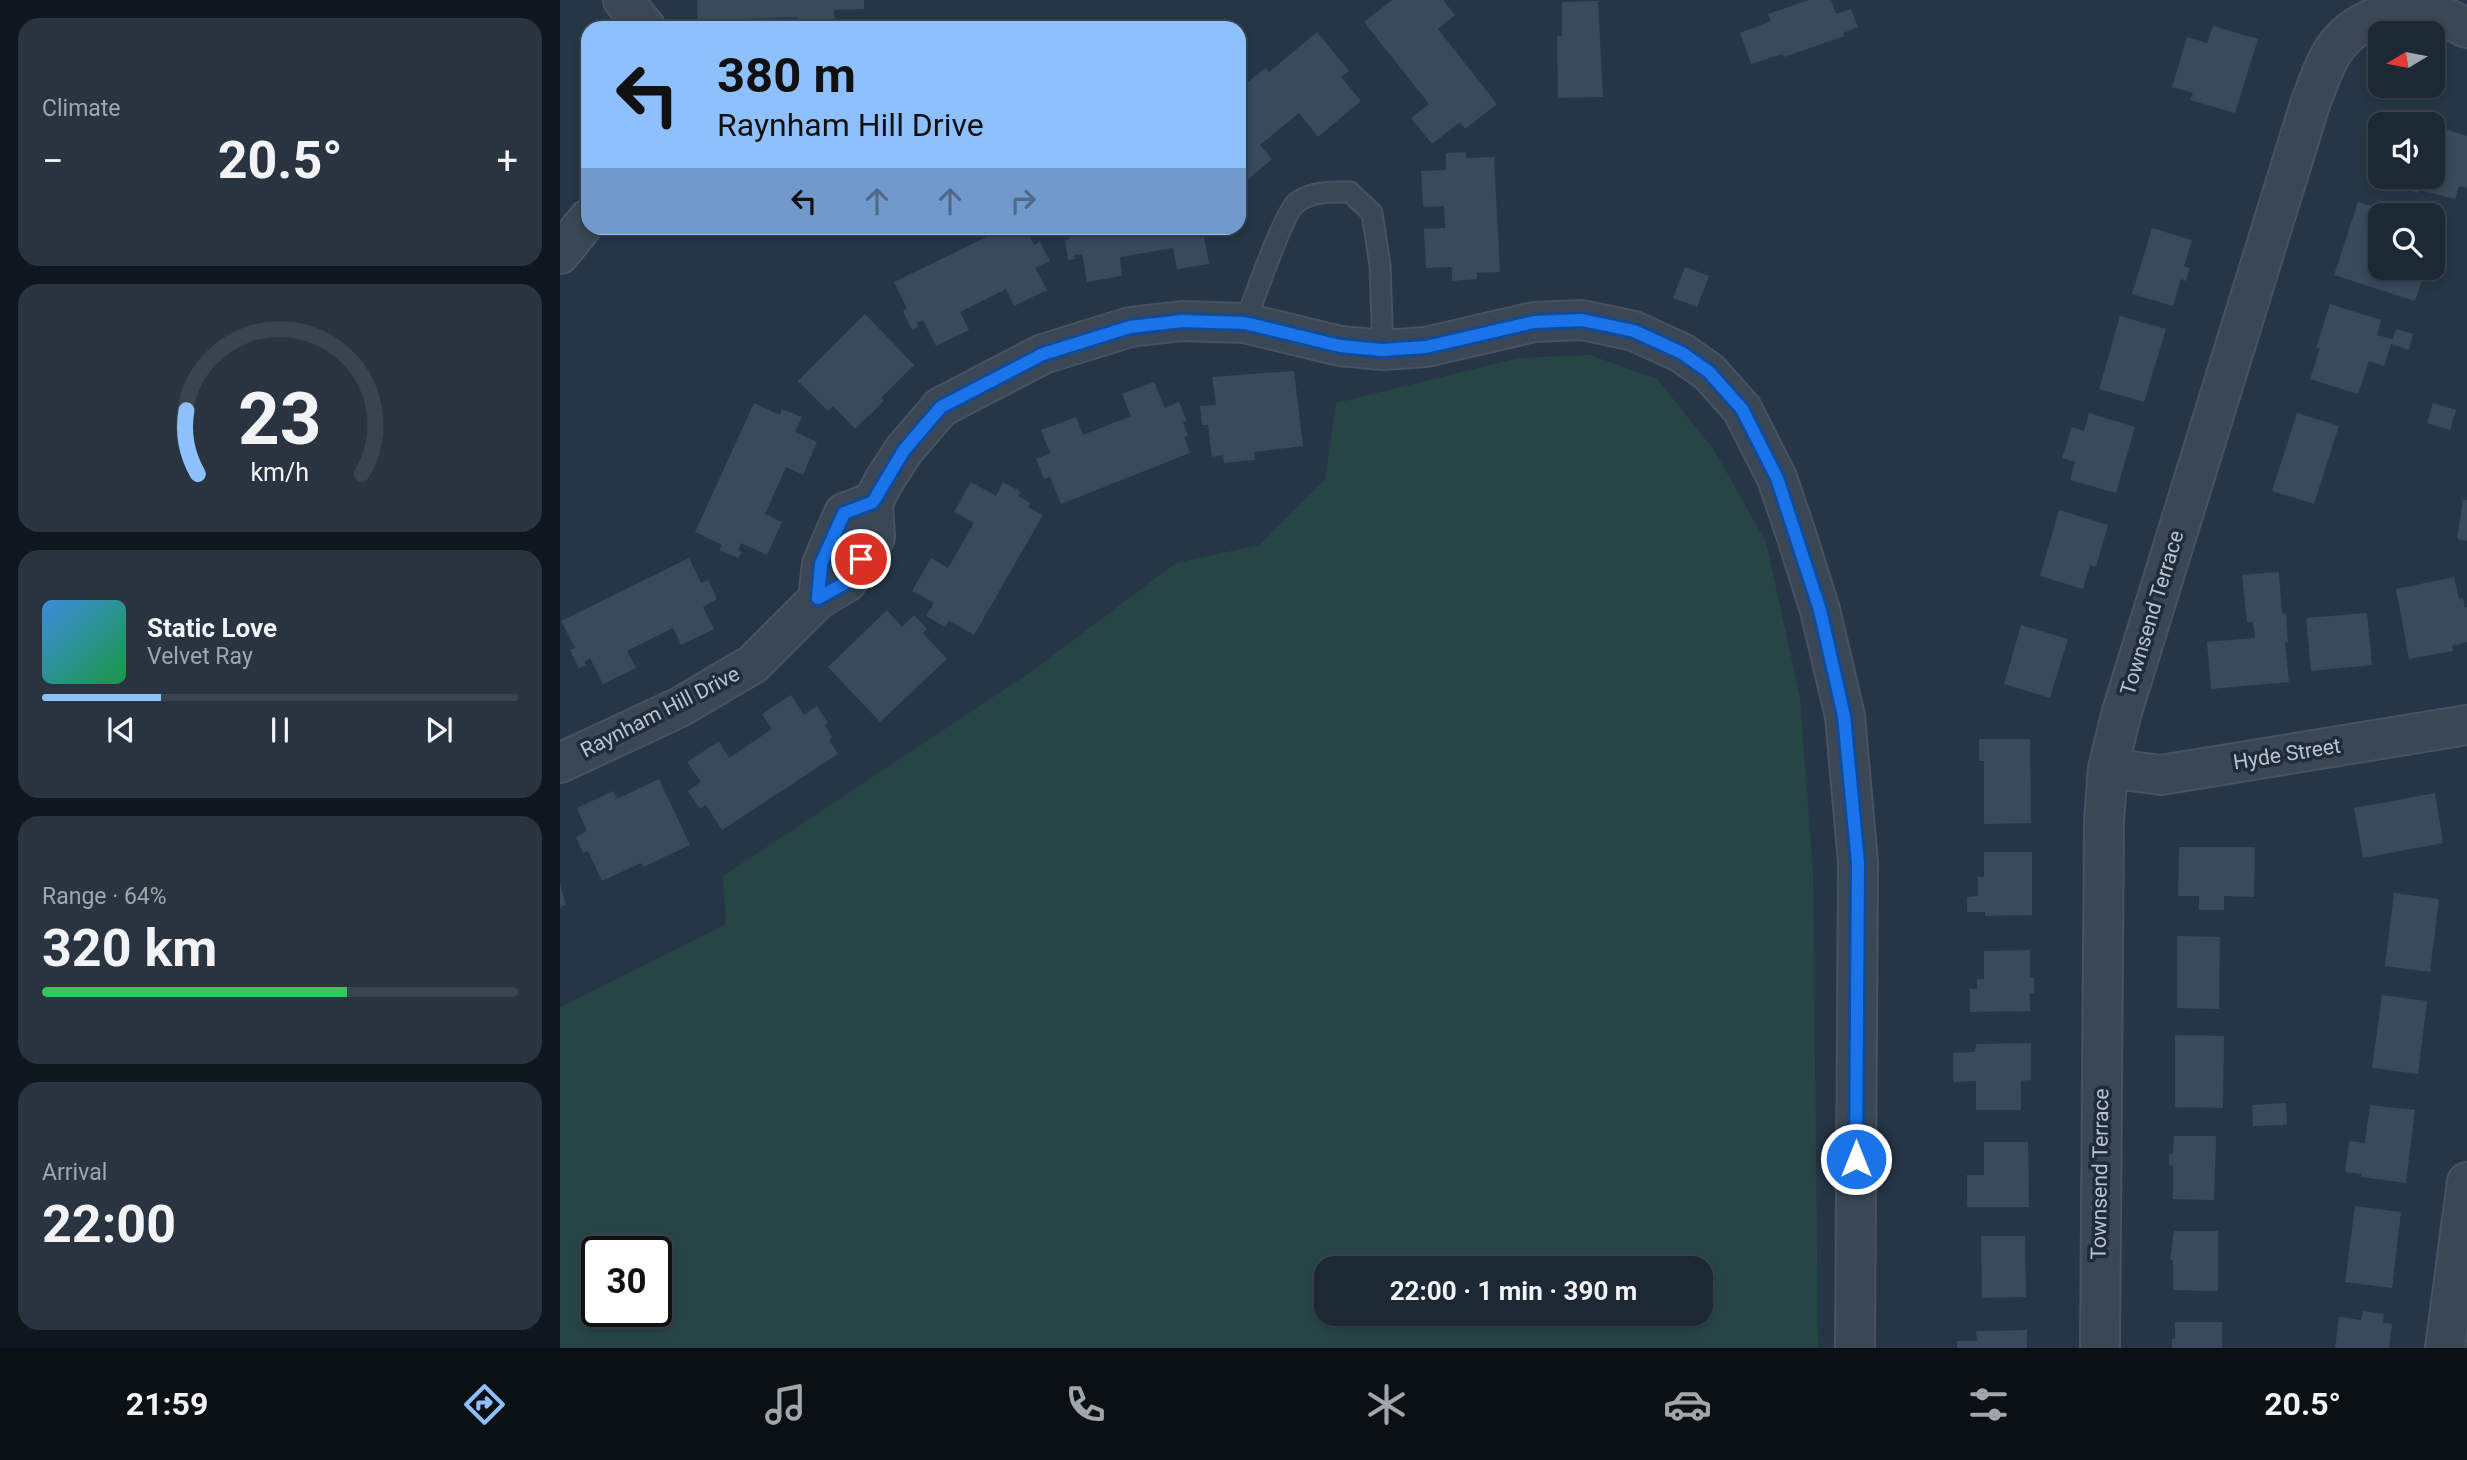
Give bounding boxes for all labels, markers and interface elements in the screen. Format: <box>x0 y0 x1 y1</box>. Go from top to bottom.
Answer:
north arrow <box>2368 21 2445 98</box>
map controls <box>2368 21 2445 280</box>
text: 380 m <box>717 47 856 104</box>
icon: left <box>602 49 693 140</box>
text: Climate <box>42 95 121 122</box>
text: Raynham Hill Drive <box>717 106 984 144</box>
button: sound <box>2368 112 2445 189</box>
text: 20.5° <box>218 130 343 191</box>
text: − <box>42 139 64 183</box>
text: + <box>496 139 518 183</box>
icon: left <box>785 182 823 220</box>
icon: ahead <box>858 182 896 220</box>
icon: ahead <box>931 182 969 220</box>
icon: right <box>1004 182 1042 220</box>
button: search <box>2368 203 2445 280</box>
text: 23 <box>238 376 322 462</box>
text: km/h <box>251 458 309 487</box>
street label: Townsend Terrace <box>2116 528 2188 698</box>
pin <box>831 529 891 589</box>
icon: arrive <box>842 540 880 578</box>
text: Static Love <box>147 613 277 643</box>
text: Velvet Ray <box>147 643 253 670</box>
street label: Raynham Hill Drive <box>577 662 743 762</box>
icon: previous <box>102 711 140 749</box>
icon: pause <box>261 711 299 749</box>
icon: next <box>420 711 458 749</box>
street label: Hyde Street <box>2232 734 2343 774</box>
text: Range · 64% <box>42 883 167 910</box>
text: 320 km <box>42 918 217 979</box>
street label: Townsend Terrace <box>2087 1088 2113 1260</box>
position arrow <box>1819 1122 1893 1196</box>
text: Arrival <box>42 1159 107 1186</box>
text: 22:00 <box>42 1194 176 1255</box>
speed limit sign: 30 <box>581 1236 672 1327</box>
text: 22:00 · 1 min · 390 m <box>1390 1276 1637 1306</box>
icon: directions <box>460 1380 509 1429</box>
icon: music <box>761 1380 810 1429</box>
icon: phone <box>1061 1380 1110 1429</box>
icon: climate <box>1362 1380 1411 1429</box>
icon: car <box>1663 1380 1712 1429</box>
icon: filters <box>1964 1380 2013 1429</box>
text: 21:59 <box>126 1385 208 1423</box>
text: 20.5° <box>2264 1385 2341 1423</box>

